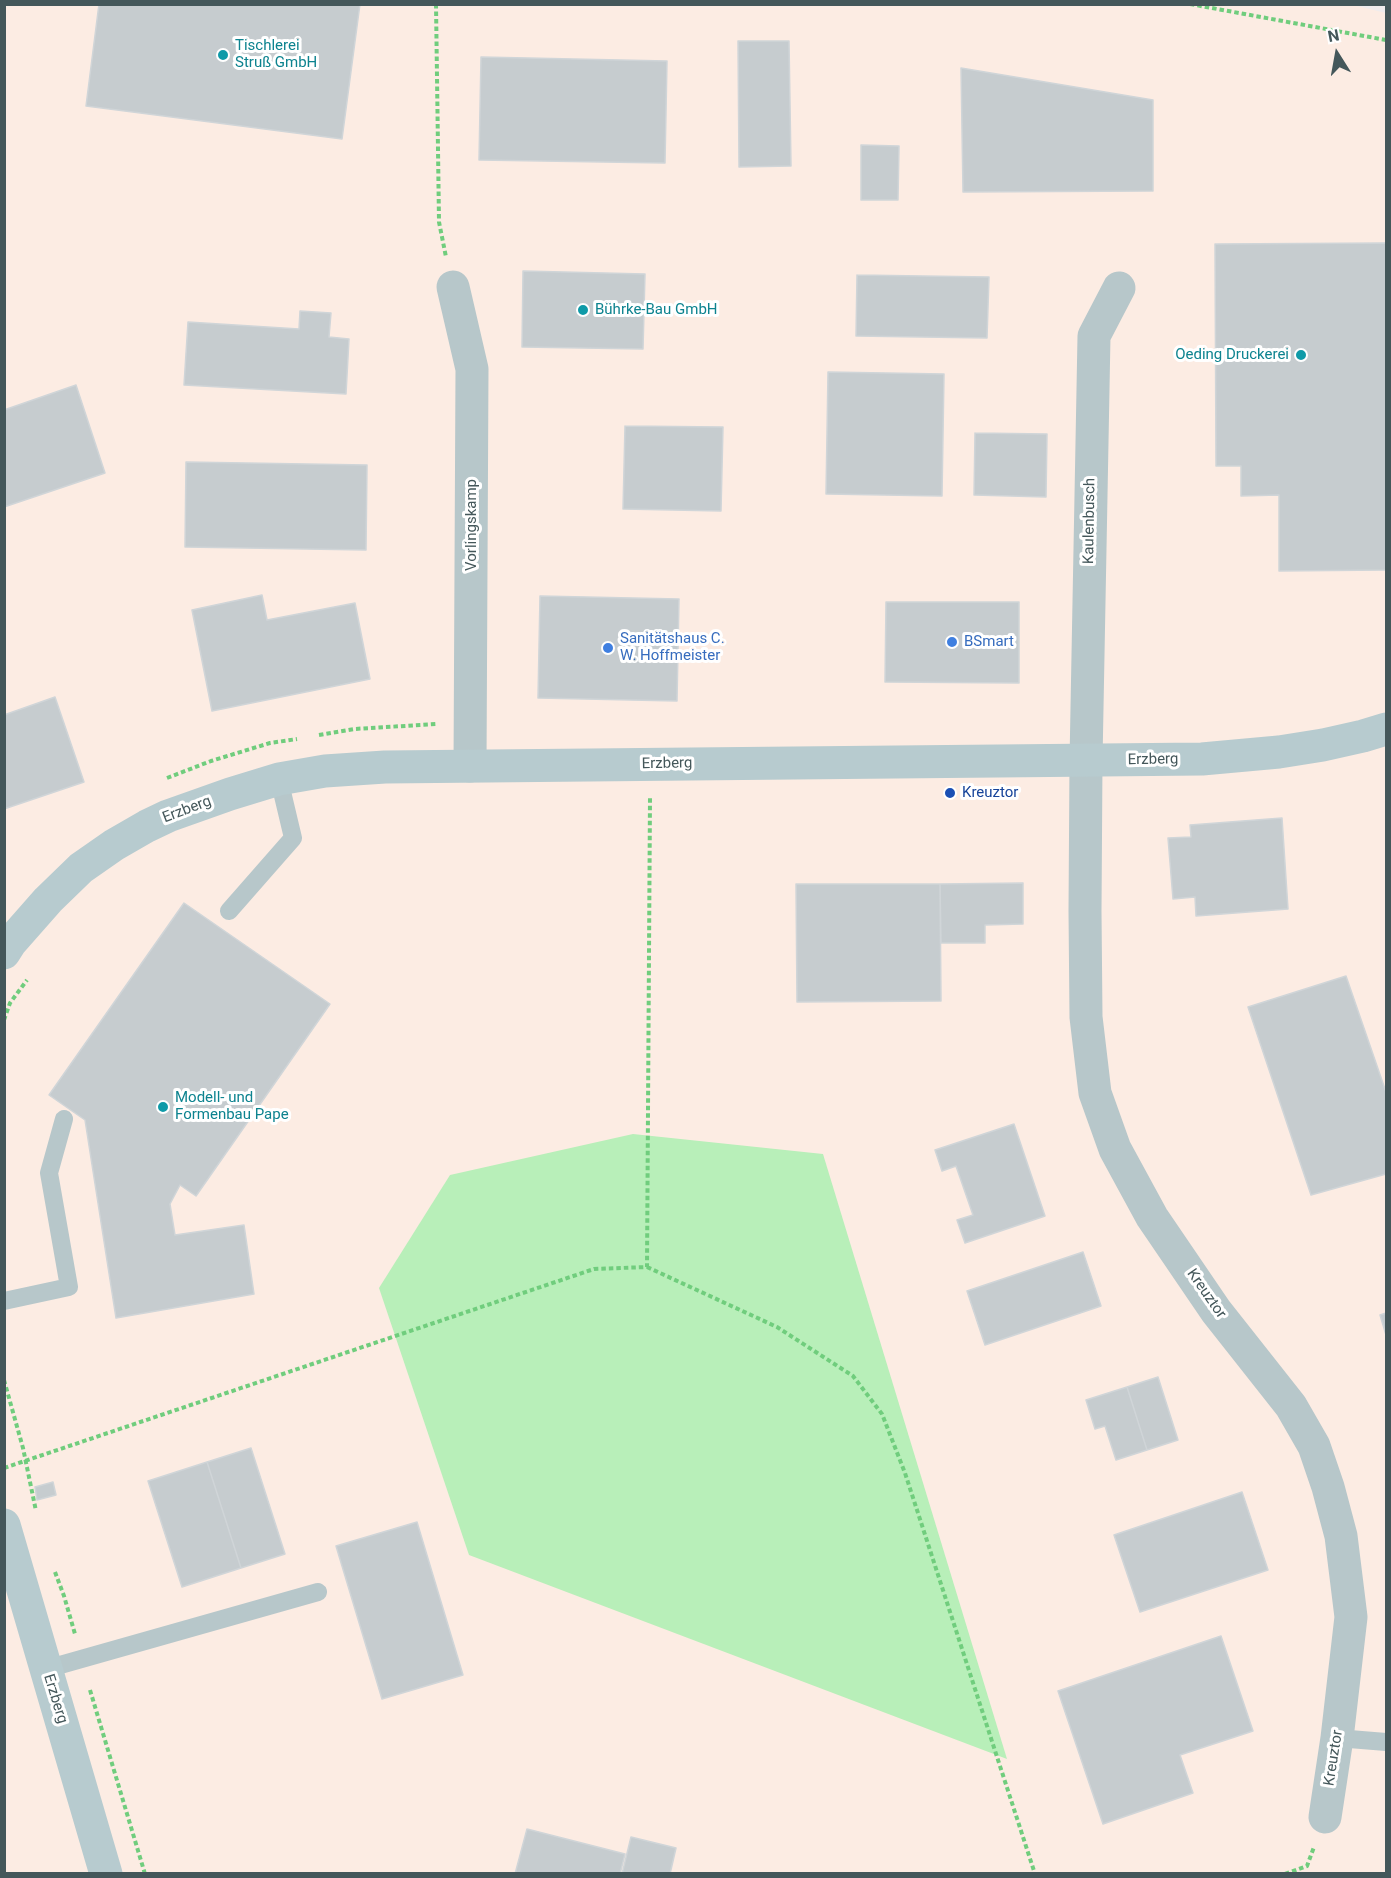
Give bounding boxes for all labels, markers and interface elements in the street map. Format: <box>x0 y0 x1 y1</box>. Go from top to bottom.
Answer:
north arrow <box>1307 24 1367 84</box>
text: N <box>1326 25 1341 46</box>
place label: Tischlerei Struß GmbH <box>235 37 317 72</box>
marker: Tischlerei Struß GmbH <box>216 48 230 62</box>
place label: Bührke-Bau GmbH <box>595 301 718 319</box>
marker: Bührke-Bau GmbH <box>576 303 590 317</box>
place label: Oeding Druckerei <box>1175 346 1289 364</box>
marker: Oeding Druckerei <box>1294 348 1308 362</box>
street label: Kaulenbusch <box>1080 478 1100 564</box>
street label: Vorlingskamp <box>463 479 481 571</box>
place label: Sanitätshaus C. W. Hoffmeister <box>620 630 725 665</box>
place label: BSmart <box>964 633 1014 651</box>
marker: BSmart <box>945 635 959 649</box>
marker: Sanitätshaus C. W. Hoffmeister <box>601 641 615 655</box>
street label: Erzberg <box>1127 751 1179 769</box>
street label: Erzberg <box>641 755 693 773</box>
place label: Kreuztor <box>962 784 1018 802</box>
marker: Kreuztor <box>943 786 957 800</box>
street label: Erzberg <box>160 792 214 828</box>
place label: Modell- und Formenbau Pape <box>175 1089 289 1124</box>
marker: Modell- und Formenbau Pape <box>156 1100 170 1114</box>
street label: Kreuztor <box>1182 1266 1230 1322</box>
street label: Erzberg <box>39 1672 71 1726</box>
street label: Kreuztor <box>1321 1729 1347 1787</box>

